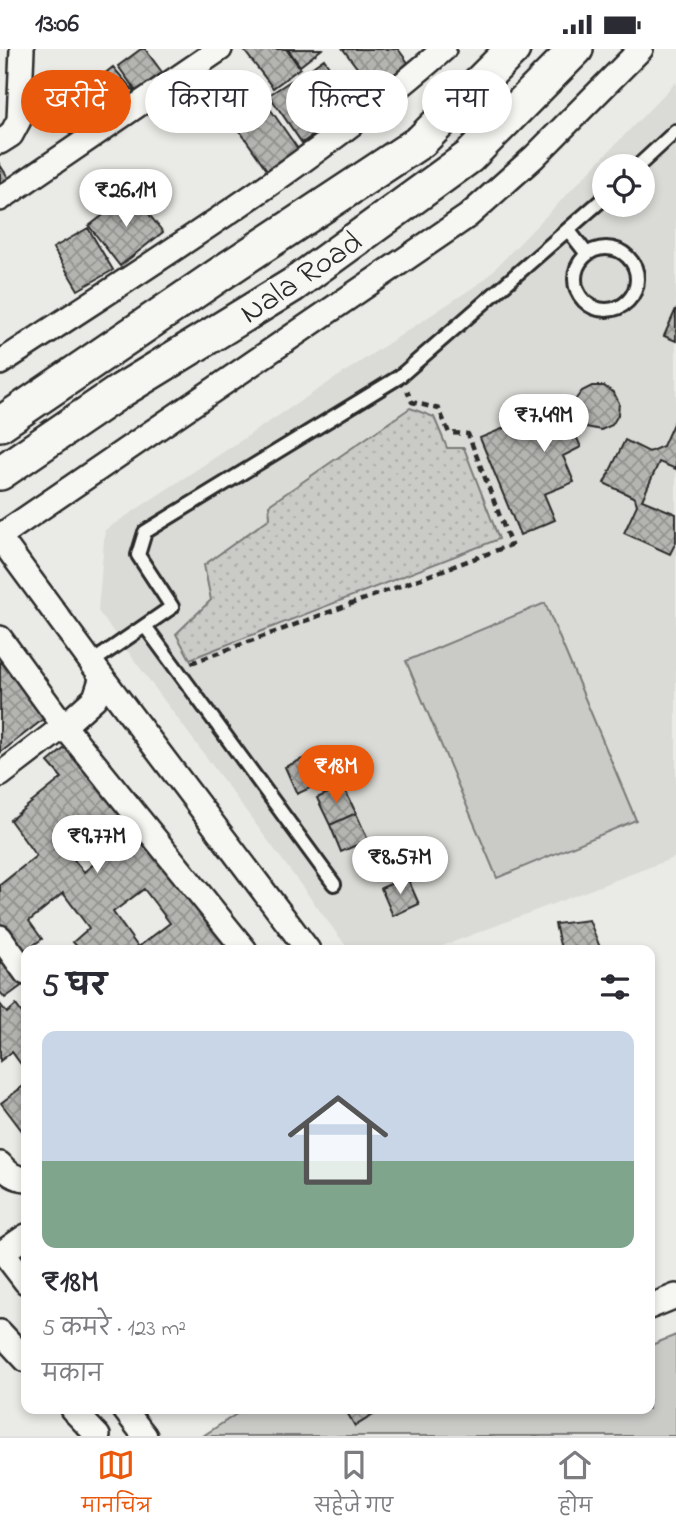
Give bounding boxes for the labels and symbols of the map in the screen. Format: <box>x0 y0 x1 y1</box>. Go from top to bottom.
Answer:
pin: ₹26.1M <box>69 169 183 229</box>
street label: Nala Road <box>231 221 373 337</box>
pin: ₹7.49M <box>487 395 601 454</box>
pin: ₹18M <box>295 745 377 805</box>
pin: ₹9.77M <box>40 815 154 875</box>
pin: ₹8.57M <box>343 837 457 896</box>

